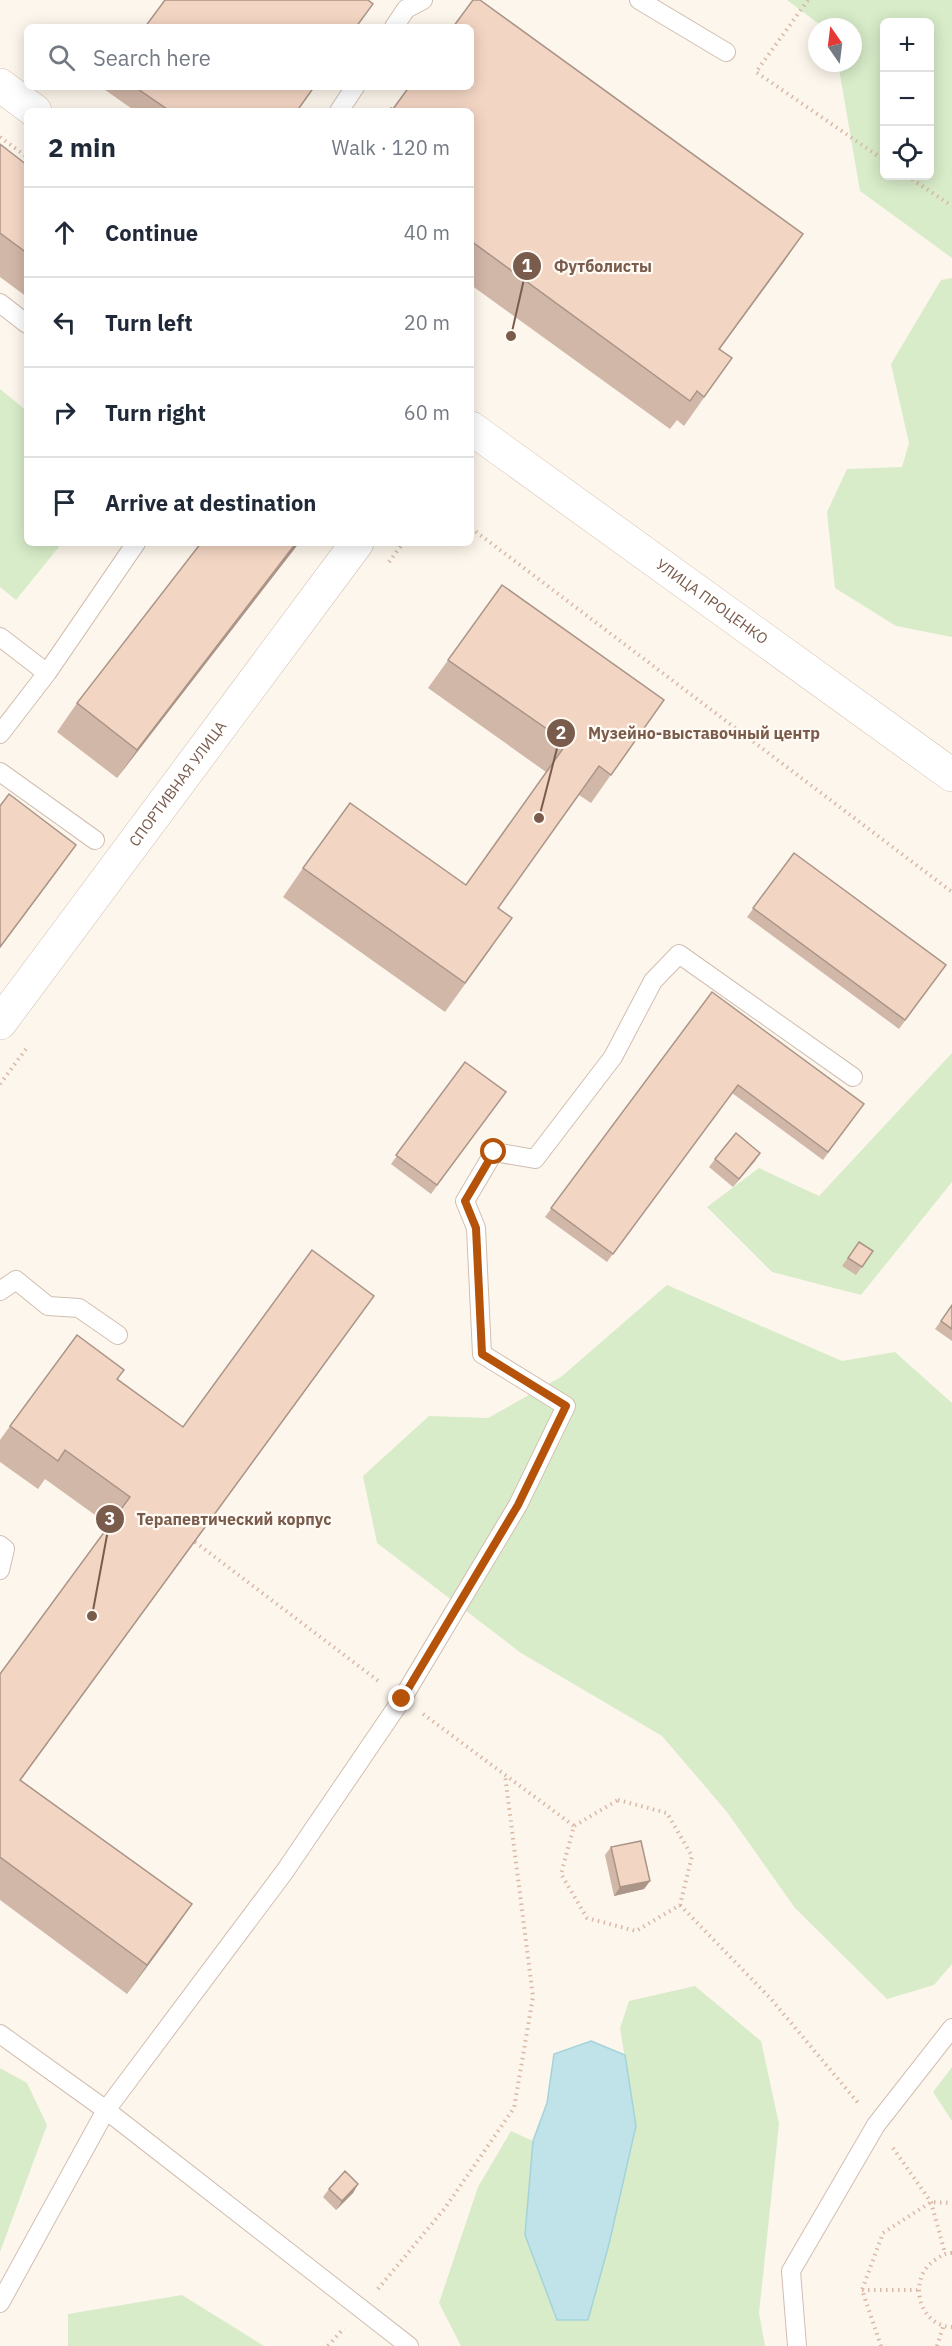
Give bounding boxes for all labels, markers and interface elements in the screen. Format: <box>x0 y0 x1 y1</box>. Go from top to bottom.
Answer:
north arrow <box>808 18 862 72</box>
map controls <box>880 18 934 180</box>
button: + <box>880 18 934 72</box>
search box <box>24 24 474 90</box>
icon: search <box>45 41 78 74</box>
text: Search here <box>93 43 211 72</box>
button: − <box>880 72 934 126</box>
button: locate <box>880 126 934 180</box>
text: 2 min <box>48 130 116 164</box>
text: Walk · 120 m <box>332 134 450 161</box>
icon: ahead <box>48 216 81 249</box>
text: Continue <box>105 218 198 247</box>
text: 40 m <box>404 219 450 246</box>
callout: Футболисты <box>512 249 664 283</box>
text: 1 <box>522 254 533 277</box>
text: Футболисты <box>554 256 652 276</box>
icon: left <box>48 306 81 339</box>
text: Turn left <box>105 308 193 337</box>
text: 20 m <box>404 309 450 336</box>
icon: right <box>48 396 81 429</box>
text: Turn right <box>105 398 206 427</box>
text: 60 m <box>404 399 450 426</box>
icon: arrive <box>48 486 81 519</box>
text: Arrive at destination <box>105 488 316 517</box>
street label: УЛИЦА ПРОЦЕНКО <box>652 555 772 648</box>
callout: Музейно-выставочный центр <box>546 716 833 750</box>
street label: СПОРТИВНАЯ УЛИЦА <box>125 717 230 850</box>
text: 2 <box>556 721 566 744</box>
text: Музейно-выставочный центр <box>588 723 820 743</box>
route start <box>480 1138 506 1164</box>
callout: Терапевтический корпус <box>95 1502 344 1536</box>
text: 3 <box>105 1507 115 1530</box>
text: Терапевтический корпус <box>137 1509 331 1529</box>
route end <box>388 1685 414 1711</box>

